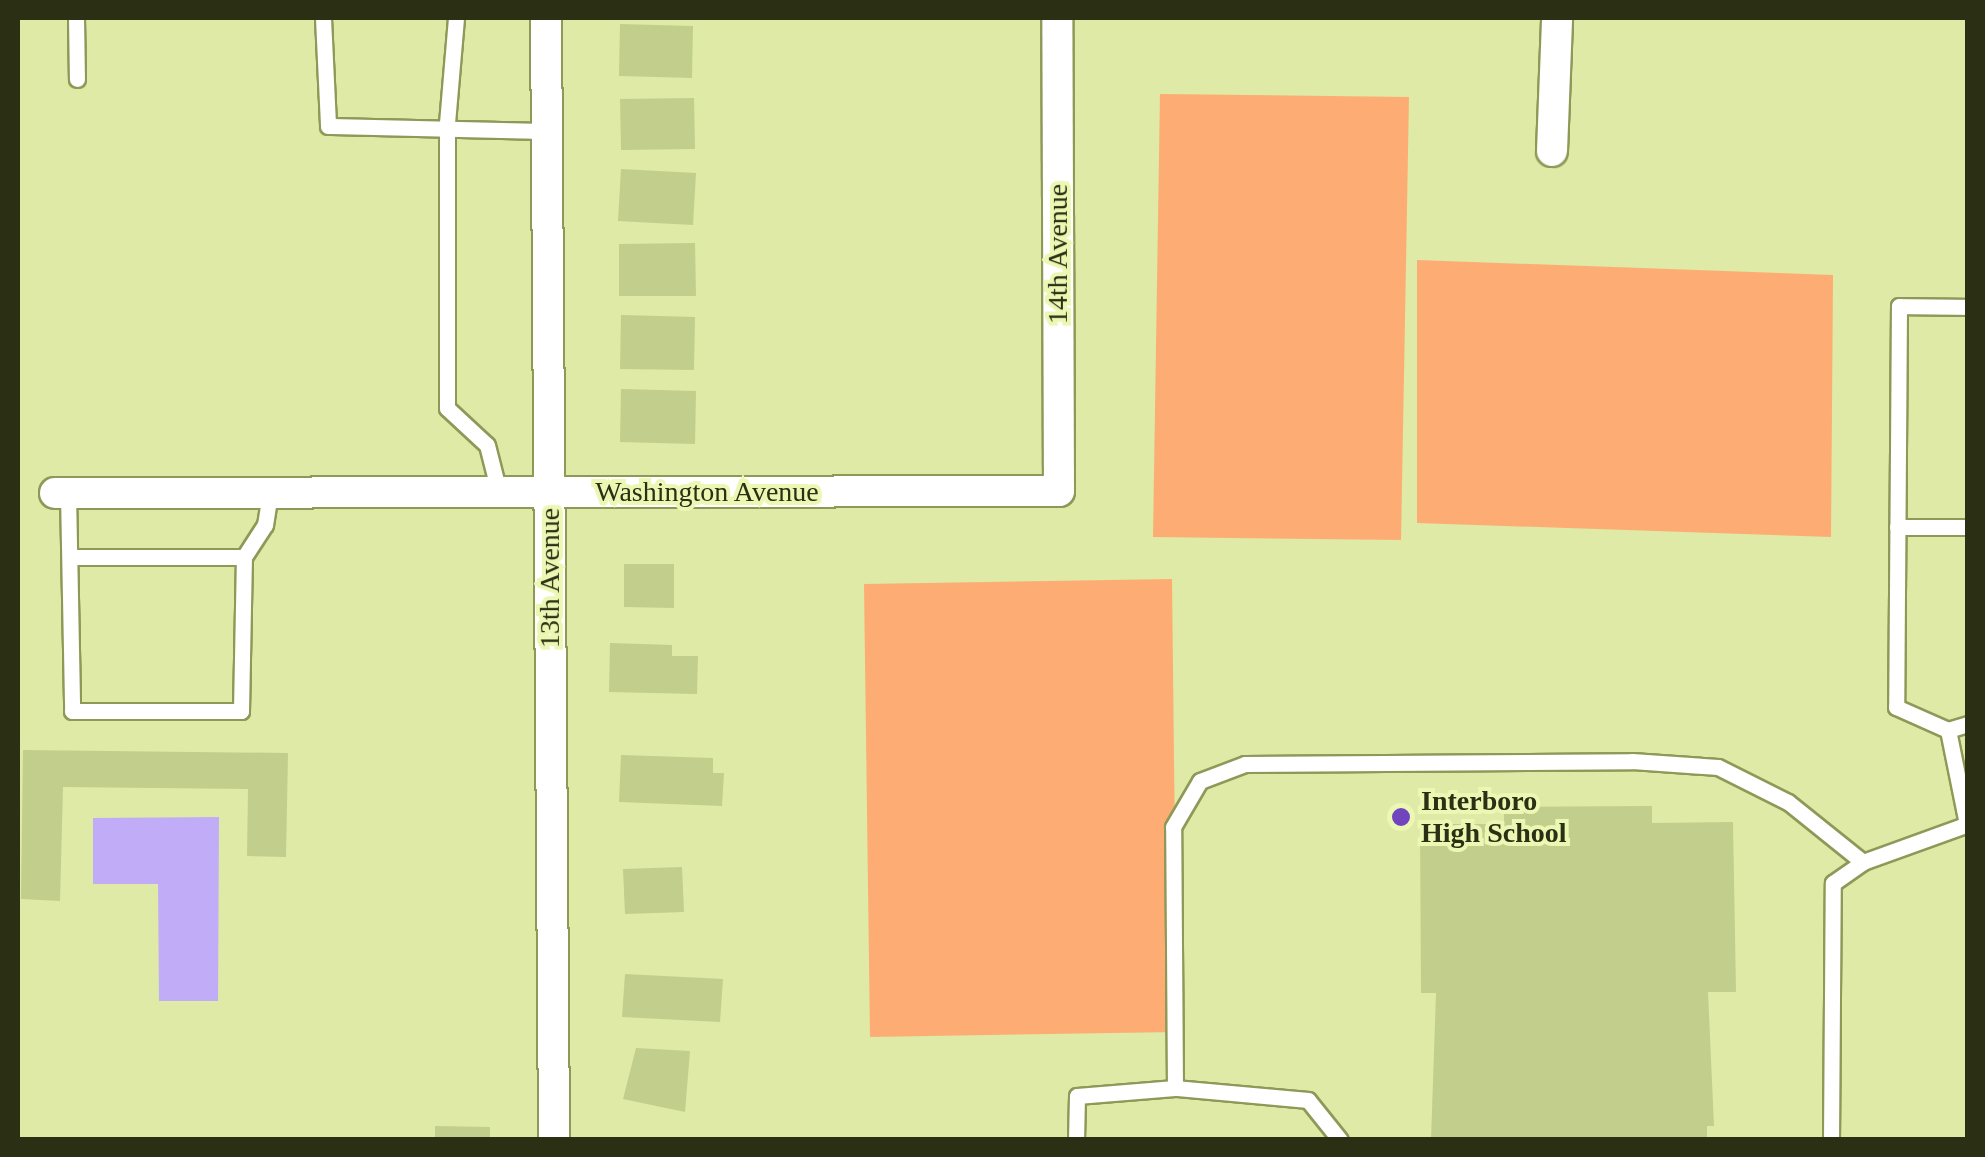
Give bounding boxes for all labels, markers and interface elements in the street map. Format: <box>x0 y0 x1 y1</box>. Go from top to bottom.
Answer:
street label: 14th Avenue <box>1041 183 1075 325</box>
street label: Washington Avenue <box>594 475 820 509</box>
street label: 13th Avenue <box>533 507 567 649</box>
place label: Interboro High School <box>1421 784 1566 850</box>
marker: Interboro High School <box>1390 806 1412 828</box>

